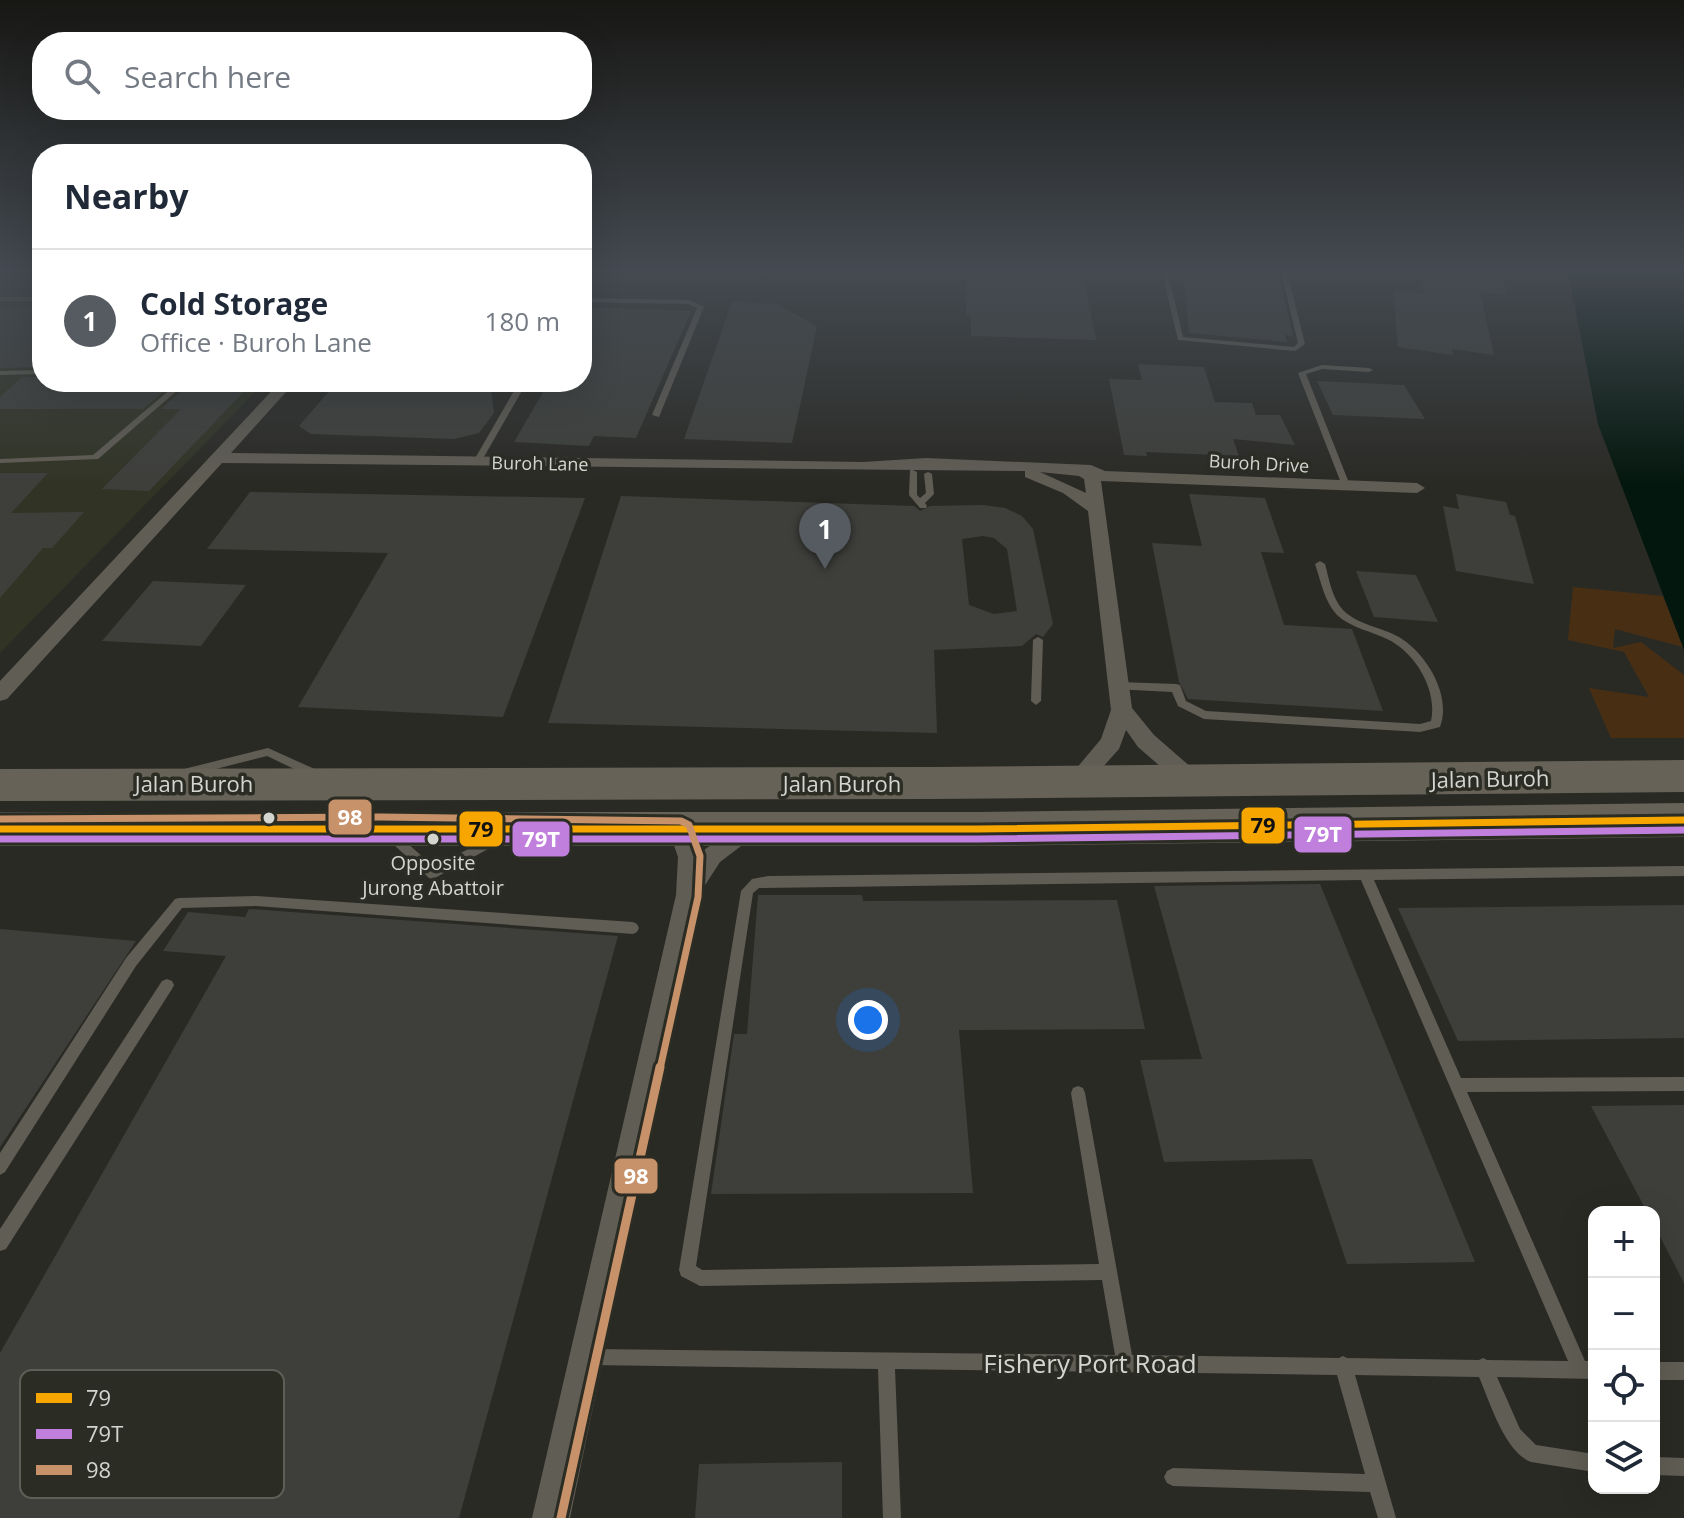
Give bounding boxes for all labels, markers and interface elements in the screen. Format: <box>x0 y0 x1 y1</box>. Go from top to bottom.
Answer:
search box <box>32 32 592 120</box>
icon: search <box>60 54 104 98</box>
text: Search here <box>124 56 291 97</box>
text: Nearby <box>64 173 189 219</box>
text: Cold Storage <box>140 283 328 324</box>
text: 1 <box>83 303 97 339</box>
text: 180 m <box>485 303 560 339</box>
text: Office · Buroh Lane <box>140 324 372 360</box>
street label: Buroh Drive <box>1208 448 1310 478</box>
street label: Buroh Lane <box>491 450 589 476</box>
pin: 1 <box>799 503 851 569</box>
street label: Jalan Buroh <box>1428 762 1550 794</box>
street label: Jalan Buroh <box>133 768 253 798</box>
street label: Jalan Buroh <box>781 768 901 798</box>
line badge: 98 <box>327 798 373 836</box>
text: 98 <box>337 801 363 831</box>
line badge: 79 <box>1240 806 1286 845</box>
text: 79 <box>1250 809 1276 839</box>
unlabelled marker <box>261 810 277 826</box>
line badge: 79 <box>458 810 504 848</box>
text: 79 <box>468 813 494 843</box>
line badge: 79T <box>1293 815 1353 854</box>
text: 79T <box>1304 818 1342 848</box>
line badge: 79T <box>511 820 571 858</box>
text: 79T <box>522 823 560 853</box>
marker: Opposite Jurong Abattoir <box>425 831 441 847</box>
place label: Opposite Jurong Abattoir <box>360 849 504 901</box>
your location <box>848 1000 888 1040</box>
line badge: 98 <box>613 1157 659 1195</box>
text: 98 <box>623 1160 649 1190</box>
map controls <box>1588 1206 1660 1494</box>
button: + <box>1588 1206 1660 1278</box>
button: − <box>1588 1278 1660 1350</box>
street label: Fishery Port Road <box>983 1345 1197 1381</box>
button: locate <box>1588 1350 1660 1422</box>
legend <box>20 1370 284 1498</box>
text: 79 <box>86 1382 111 1412</box>
text: 79T <box>86 1418 123 1448</box>
button: layers <box>1588 1422 1660 1494</box>
text: 98 <box>86 1454 111 1484</box>

